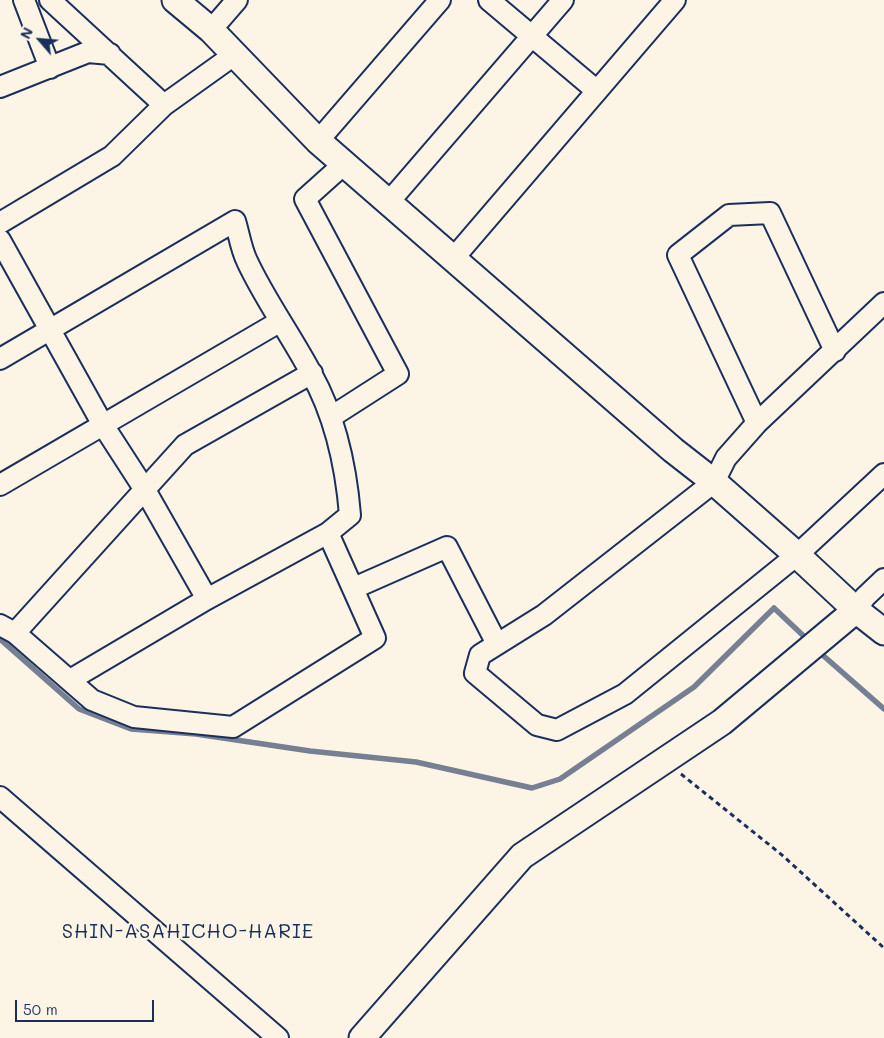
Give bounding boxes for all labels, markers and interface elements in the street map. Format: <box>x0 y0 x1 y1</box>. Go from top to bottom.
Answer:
north arrow <box>15 15 65 65</box>
text: N <box>15 24 37 42</box>
district label: SHIN-ASAHICHO-HARIE <box>59 920 317 944</box>
scale bar <box>18 990 156 1022</box>
text: 50 m <box>23 999 58 1019</box>

